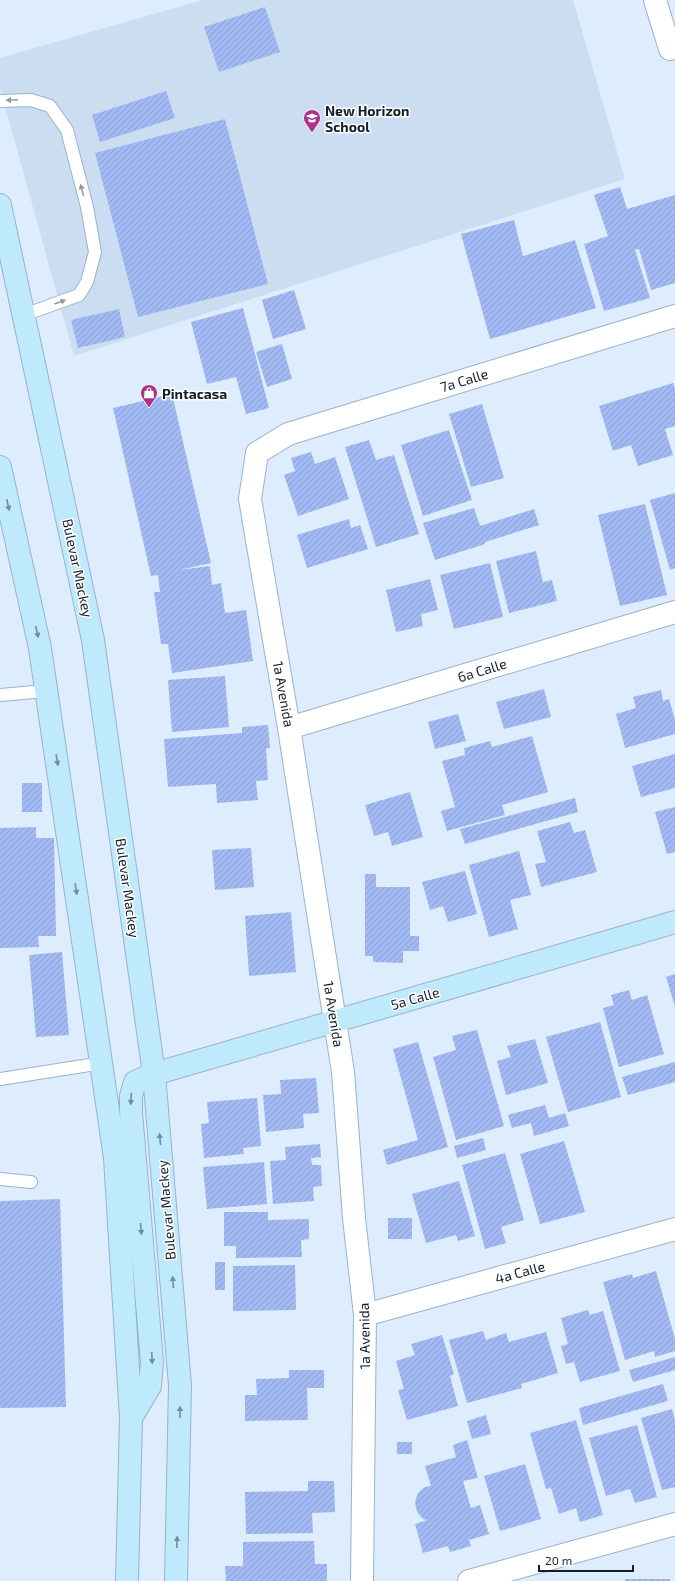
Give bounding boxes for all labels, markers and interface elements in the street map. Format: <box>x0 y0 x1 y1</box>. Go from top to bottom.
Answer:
one-way arrow <box>5 97 18 103</box>
place label: New Horizon School <box>325 102 409 135</box>
school or university icon: New Horizon School <box>302 108 322 133</box>
one-way arrow <box>79 183 85 195</box>
one-way arrow <box>55 299 67 305</box>
street label: 7a Calle <box>438 365 490 395</box>
shop icon: Pintacasa <box>139 383 159 408</box>
place label: Pintacasa <box>162 385 227 402</box>
one-way arrow <box>6 499 12 511</box>
street label: Bulevar Mackey <box>59 517 97 619</box>
one-way arrow <box>34 626 40 638</box>
street label: 6a Calle <box>455 655 509 685</box>
street label: 1a Avenida <box>270 660 298 728</box>
one-way arrow <box>54 754 60 766</box>
street label: Bulevar Mackey <box>113 837 143 939</box>
one-way arrow <box>73 883 79 895</box>
street label: 1a Avenida <box>320 980 348 1048</box>
street label: 5a Calle <box>389 983 441 1013</box>
one-way arrow <box>128 1093 135 1105</box>
one-way arrow <box>157 1133 163 1145</box>
street label: Bulevar Mackey <box>153 1159 179 1261</box>
one-way arrow <box>137 1223 144 1235</box>
street label: 4a Calle <box>493 1257 547 1287</box>
one-way arrow <box>169 1276 176 1288</box>
street label: 1a Avenida <box>355 1303 373 1369</box>
one-way arrow <box>148 1352 155 1364</box>
one-way arrow <box>177 1405 183 1418</box>
one-way arrow <box>174 1535 180 1548</box>
scale bar <box>539 1547 633 1573</box>
text: 20 m <box>545 1553 572 1567</box>

